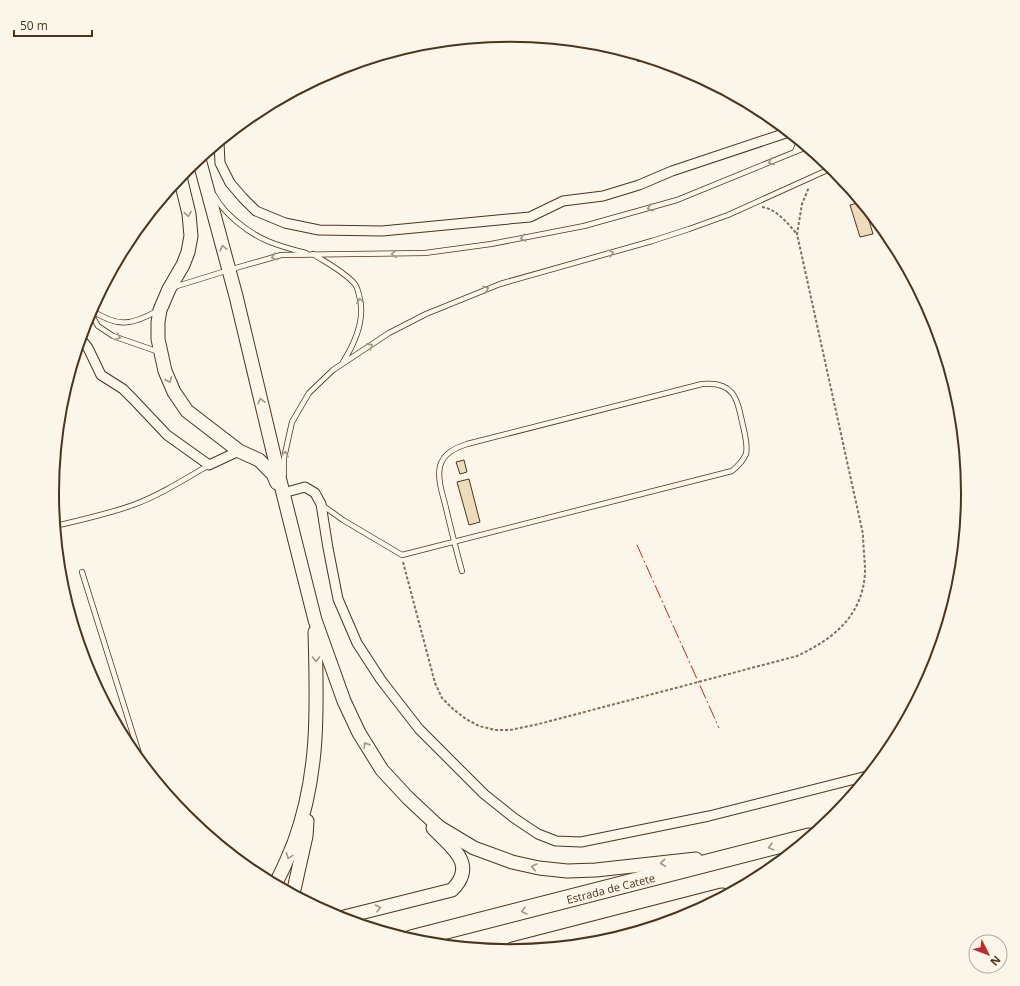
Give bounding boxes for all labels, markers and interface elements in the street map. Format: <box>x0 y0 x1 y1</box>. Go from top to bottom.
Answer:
scale bar <box>14 12 92 38</box>
text: 50 m <box>20 17 48 34</box>
one-way arrow <box>768 158 775 166</box>
one-way arrow <box>646 203 653 212</box>
one-way arrow <box>184 211 192 217</box>
one-way arrow <box>520 233 526 241</box>
one-way arrow <box>219 244 228 251</box>
one-way arrow <box>607 249 614 258</box>
one-way arrow <box>391 250 397 258</box>
one-way arrow <box>271 253 278 261</box>
one-way arrow <box>482 286 490 294</box>
one-way arrow <box>356 298 365 304</box>
one-way arrow <box>114 333 121 341</box>
one-way arrow <box>366 343 373 351</box>
one-way arrow <box>164 376 172 384</box>
one-way arrow <box>257 398 265 404</box>
one-way arrow <box>280 451 289 458</box>
one-way arrow <box>312 656 320 662</box>
one-way arrow <box>364 742 371 749</box>
one-way arrow <box>768 842 775 851</box>
one-way arrow <box>285 852 293 859</box>
one-way arrow <box>660 858 666 867</box>
one-way arrow <box>531 863 537 871</box>
street label: Estrada de Catete <box>565 869 656 906</box>
one-way arrow <box>375 905 381 913</box>
one-way arrow <box>520 906 527 915</box>
north arrow <box>968 934 1008 974</box>
text: N <box>987 953 1004 969</box>

